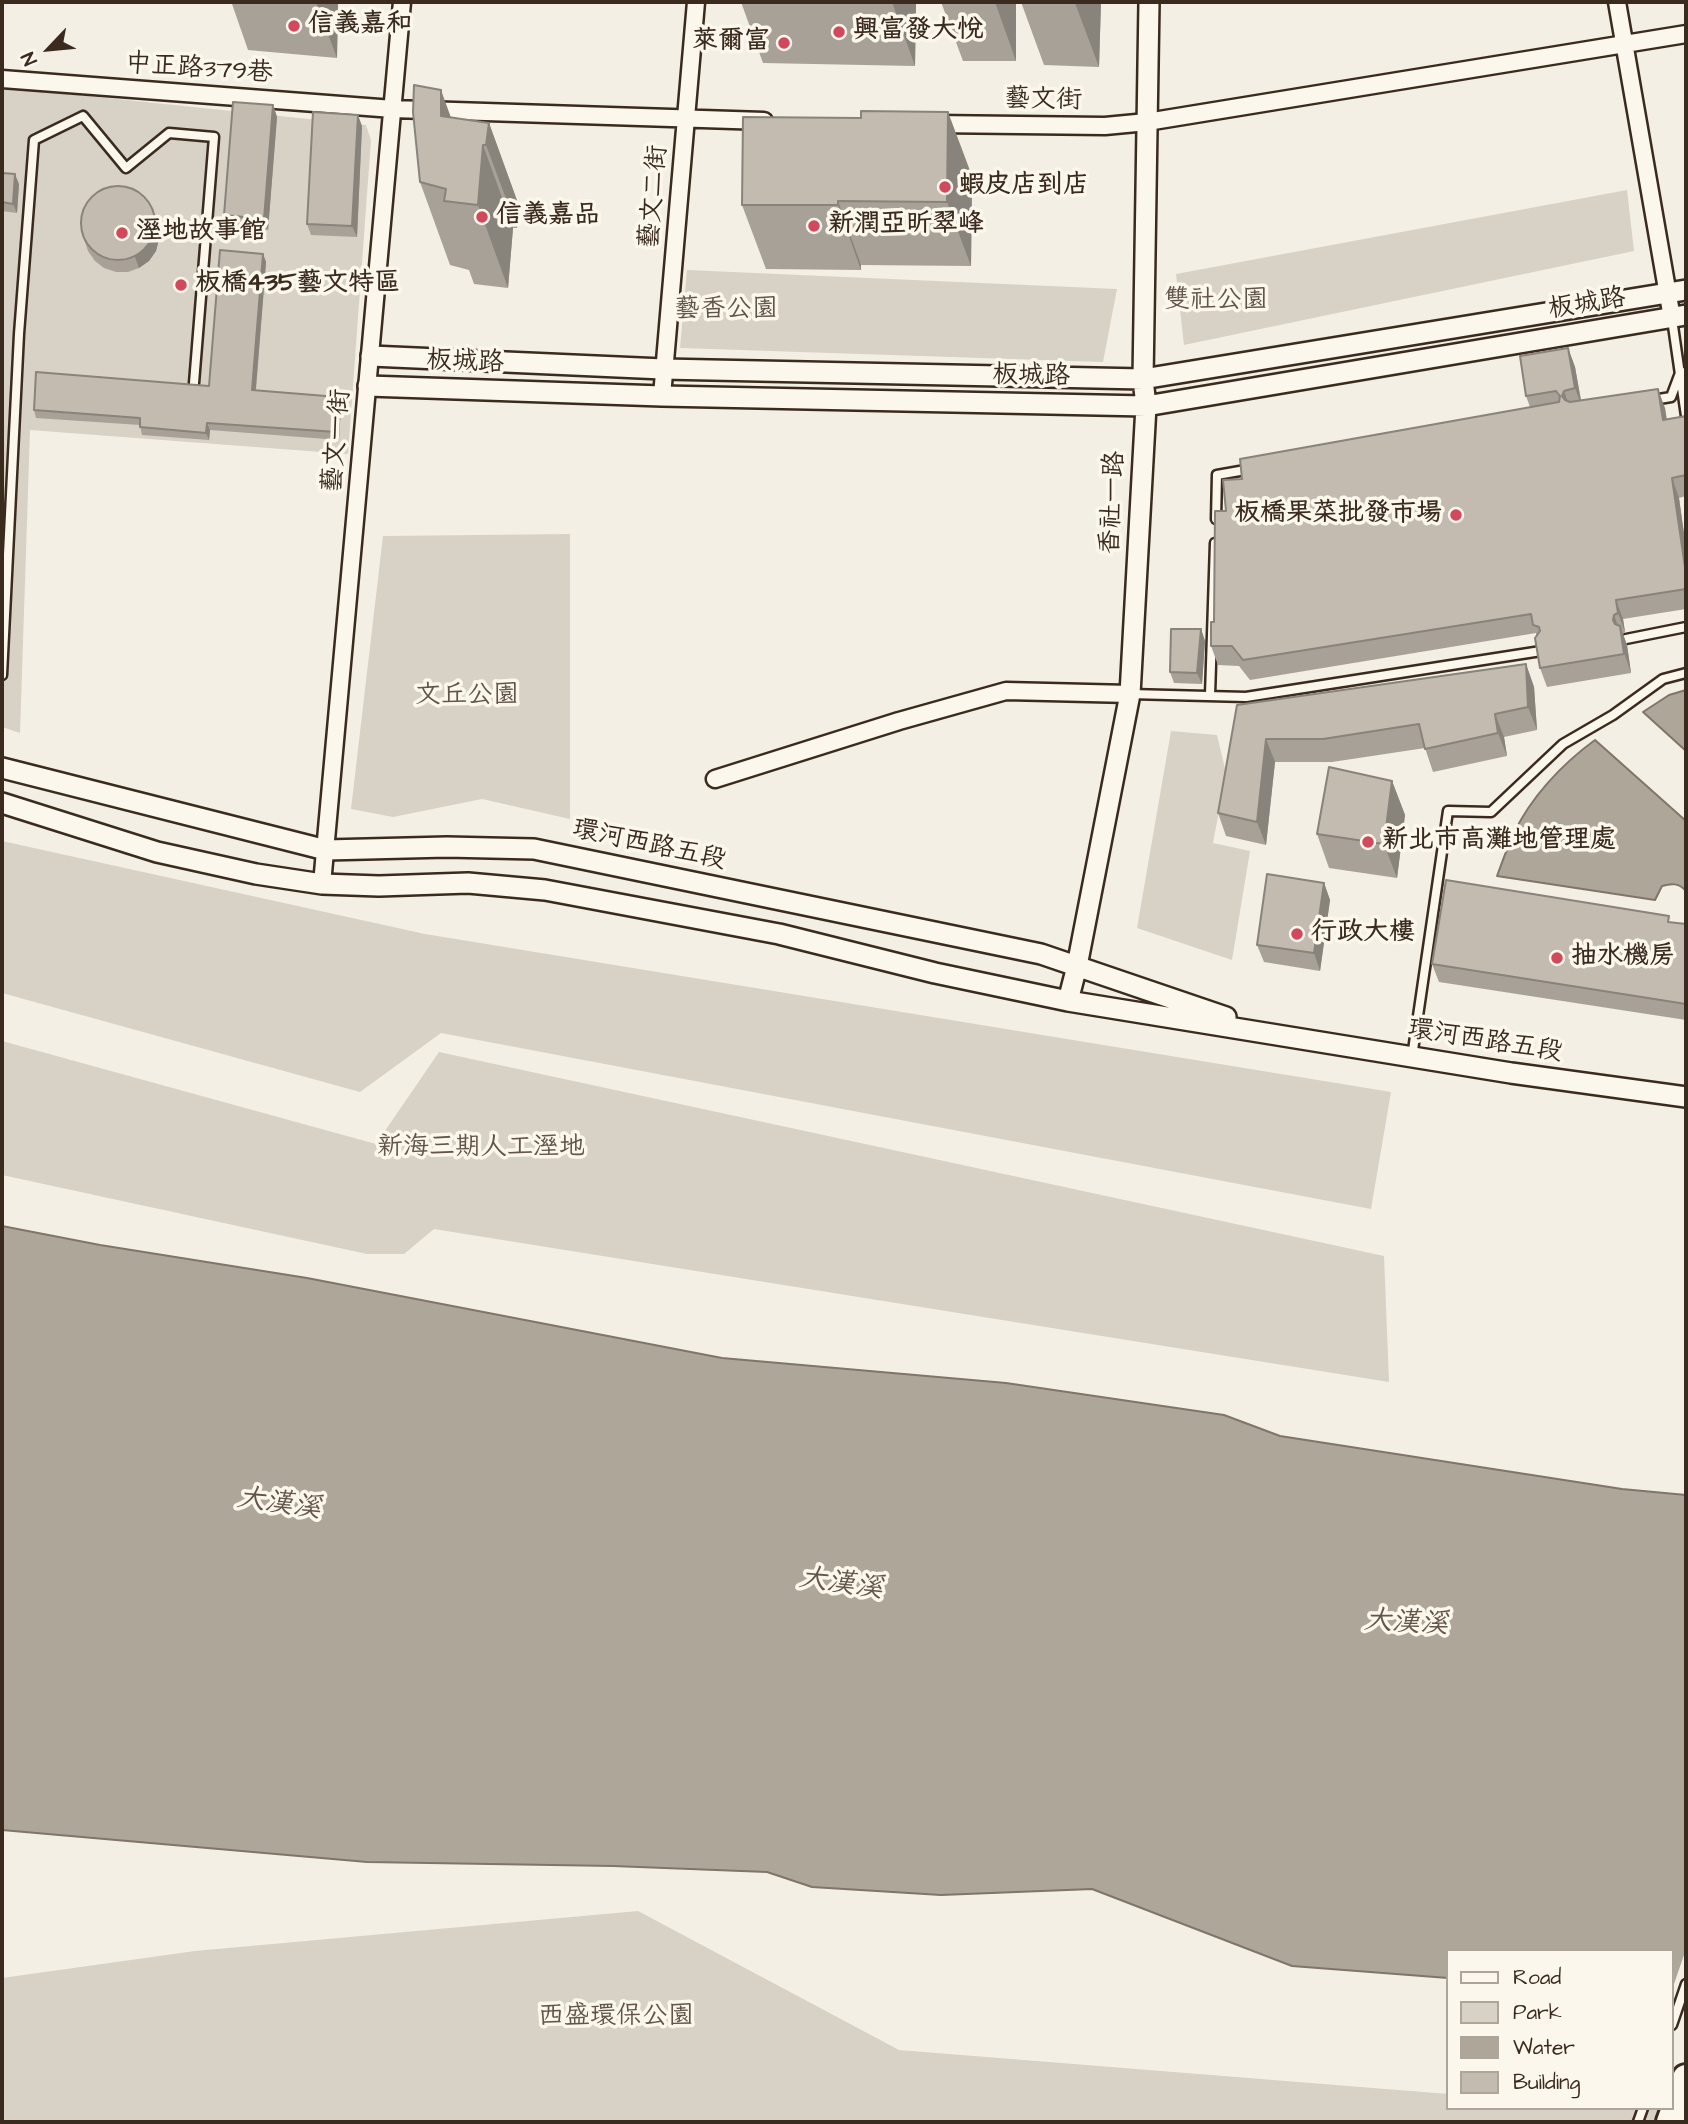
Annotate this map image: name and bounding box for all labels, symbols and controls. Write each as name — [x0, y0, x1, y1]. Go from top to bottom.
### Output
place label: 信義嘉和 — [308, 10, 412, 42]
north arrow — [14, 14, 84, 84]
place label: 興富發大悦 — [853, 16, 983, 48]
marker: 信義嘉和 — [286, 18, 302, 34]
marker: 興富發大悦 — [831, 24, 847, 40]
place label: 萊爾富 — [692, 27, 770, 59]
marker: 萊爾富 — [776, 35, 792, 51]
text: N — [15, 47, 44, 70]
street label: 中正路379巷 — [124, 49, 274, 91]
street label: 藝文街 — [1004, 85, 1082, 117]
street label: 藝文二街 — [635, 144, 675, 250]
place label: 蝦皮店到店 — [959, 171, 1089, 203]
marker: 蝦皮店到店 — [937, 179, 953, 195]
place label: 信義嘉品 — [496, 201, 600, 233]
marker: 信義嘉品 — [474, 209, 490, 225]
place label: 新潤亞昕翠峰 — [828, 210, 984, 242]
place label: 溼地故事館 — [136, 217, 266, 249]
marker: 新潤亞昕翠峰 — [806, 218, 822, 234]
marker: 溼地故事館 — [114, 225, 130, 241]
place label: 板橋435藝文特區 — [195, 269, 400, 301]
marker: 板橋435藝文特區 — [173, 277, 189, 293]
street label: 板城路 — [1546, 283, 1628, 327]
park label: 雙社公園 — [1164, 286, 1268, 318]
park label: 藝香公園 — [674, 295, 778, 327]
street label: 板城路 — [425, 346, 505, 380]
street label: 板城路 — [992, 361, 1070, 393]
street label: 藝文一街 — [318, 388, 358, 494]
street label: 香社一路 — [1096, 450, 1132, 556]
place label: 板橋果菜批發市場 — [1234, 499, 1442, 531]
marker: 板橋果菜批發市場 — [1448, 507, 1464, 523]
park label: 文丘公園 — [415, 681, 519, 713]
street label: 環河西路五段 — [569, 815, 729, 877]
place label: 新北市高灘地管理處 — [1382, 826, 1616, 858]
marker: 新北市高灘地管理處 — [1360, 834, 1376, 850]
place label: 行政大樓 — [1311, 918, 1415, 950]
marker: 行政大樓 — [1289, 926, 1305, 942]
place label: 抽水機房 — [1571, 942, 1675, 974]
marker: 抽水機房 — [1549, 950, 1565, 966]
street label: 環河西路五段 — [1406, 1014, 1564, 1070]
park label: 新海三期人工溼地 — [377, 1133, 585, 1165]
water label: 大漢溪 — [235, 1483, 323, 1527]
water label: 大漢溪 — [797, 1563, 885, 1607]
water label: 大漢溪 — [1363, 1605, 1449, 1643]
legend — [1446, 1949, 1674, 2110]
text: Road — [1513, 1963, 1561, 1992]
text: Park — [1513, 1998, 1562, 2027]
park label: 西盛環保公園 — [538, 2002, 694, 2034]
text: Water — [1513, 2033, 1575, 2062]
text: Building — [1513, 2068, 1580, 2097]

